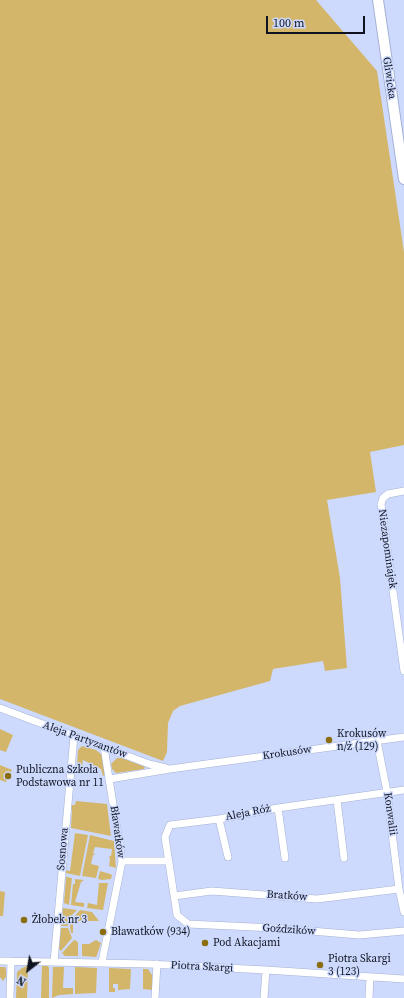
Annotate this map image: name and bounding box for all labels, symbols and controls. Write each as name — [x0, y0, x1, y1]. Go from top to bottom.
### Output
scale bar — [268, 8, 367, 34]
text: 100 m — [273, 15, 305, 31]
street label: Gliwicka — [380, 56, 398, 100]
street label: Niezapominajek — [375, 509, 399, 589]
street label: Aleja Partyzantów — [41, 719, 129, 761]
place label: Krokusów n/ż (129) — [337, 727, 386, 753]
marker: Krokusów n/ż (129) — [324, 735, 334, 745]
street label: Krokusów — [262, 743, 312, 763]
place label: Publiczna Szkoła Podstawowa nr 11 — [16, 763, 104, 789]
marker: Publiczna Szkoła Podstawowa nr 11 — [3, 771, 13, 781]
street label: Konwalii — [380, 792, 400, 836]
street label: Aleja Róż — [224, 802, 272, 824]
street label: Bławatków — [107, 805, 127, 859]
street label: Sosnowa — [55, 827, 71, 871]
street label: Bratków — [266, 888, 308, 904]
place label: Żłobek nr 3 — [32, 913, 87, 927]
marker: Żłobek nr 3 — [19, 915, 29, 925]
street label: Goździków — [262, 922, 316, 938]
place label: Bławatków (934) — [111, 925, 191, 939]
marker: Bławatków (934) — [98, 927, 108, 937]
place label: Pod Akacjami — [213, 936, 280, 950]
marker: Pod Akacjami — [200, 938, 210, 948]
north arrow — [8, 950, 48, 990]
place label: Piotra Skargi 3 (123) — [328, 952, 391, 978]
street label: Piotra Skargi — [170, 959, 234, 975]
marker: Piotra Skargi 3 (123) — [315, 960, 325, 970]
text: N — [14, 972, 29, 989]

